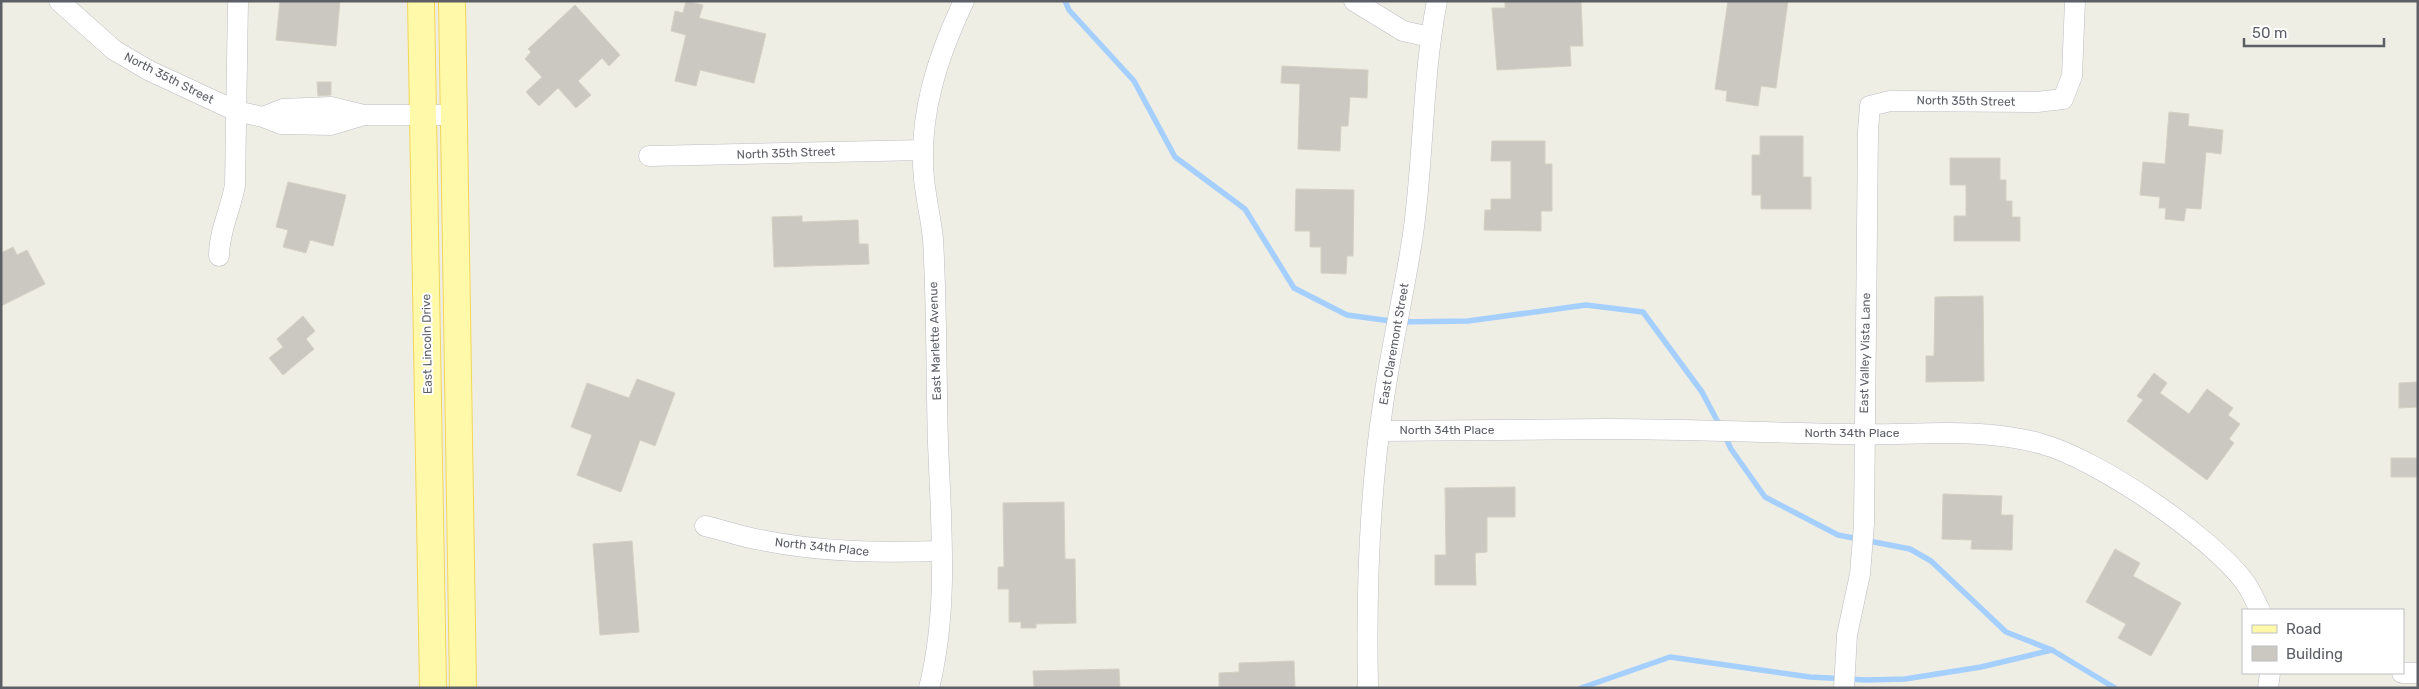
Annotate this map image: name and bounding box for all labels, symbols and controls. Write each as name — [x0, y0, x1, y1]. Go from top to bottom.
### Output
scale bar — [2244, 15, 2384, 47]
text: 50 m — [2252, 24, 2287, 42]
street label: North 35th Street — [122, 49, 216, 107]
street label: North 35th Street — [1917, 93, 2016, 109]
street label: North 35th Street — [736, 144, 836, 162]
street label: East Marlette Avenue — [926, 281, 944, 401]
street label: East Claremont Street — [1376, 282, 1412, 406]
street label: East Valley Vista Lane — [1857, 292, 1873, 414]
street label: East Lincoln Drive — [419, 294, 435, 394]
street label: North 34th Place — [1400, 423, 1495, 437]
street label: North 34th Place — [1805, 426, 1900, 440]
street label: North 34th Place — [774, 535, 870, 559]
legend — [2242, 609, 2404, 674]
text: Road — [2286, 620, 2322, 638]
text: Building — [2286, 645, 2343, 663]

